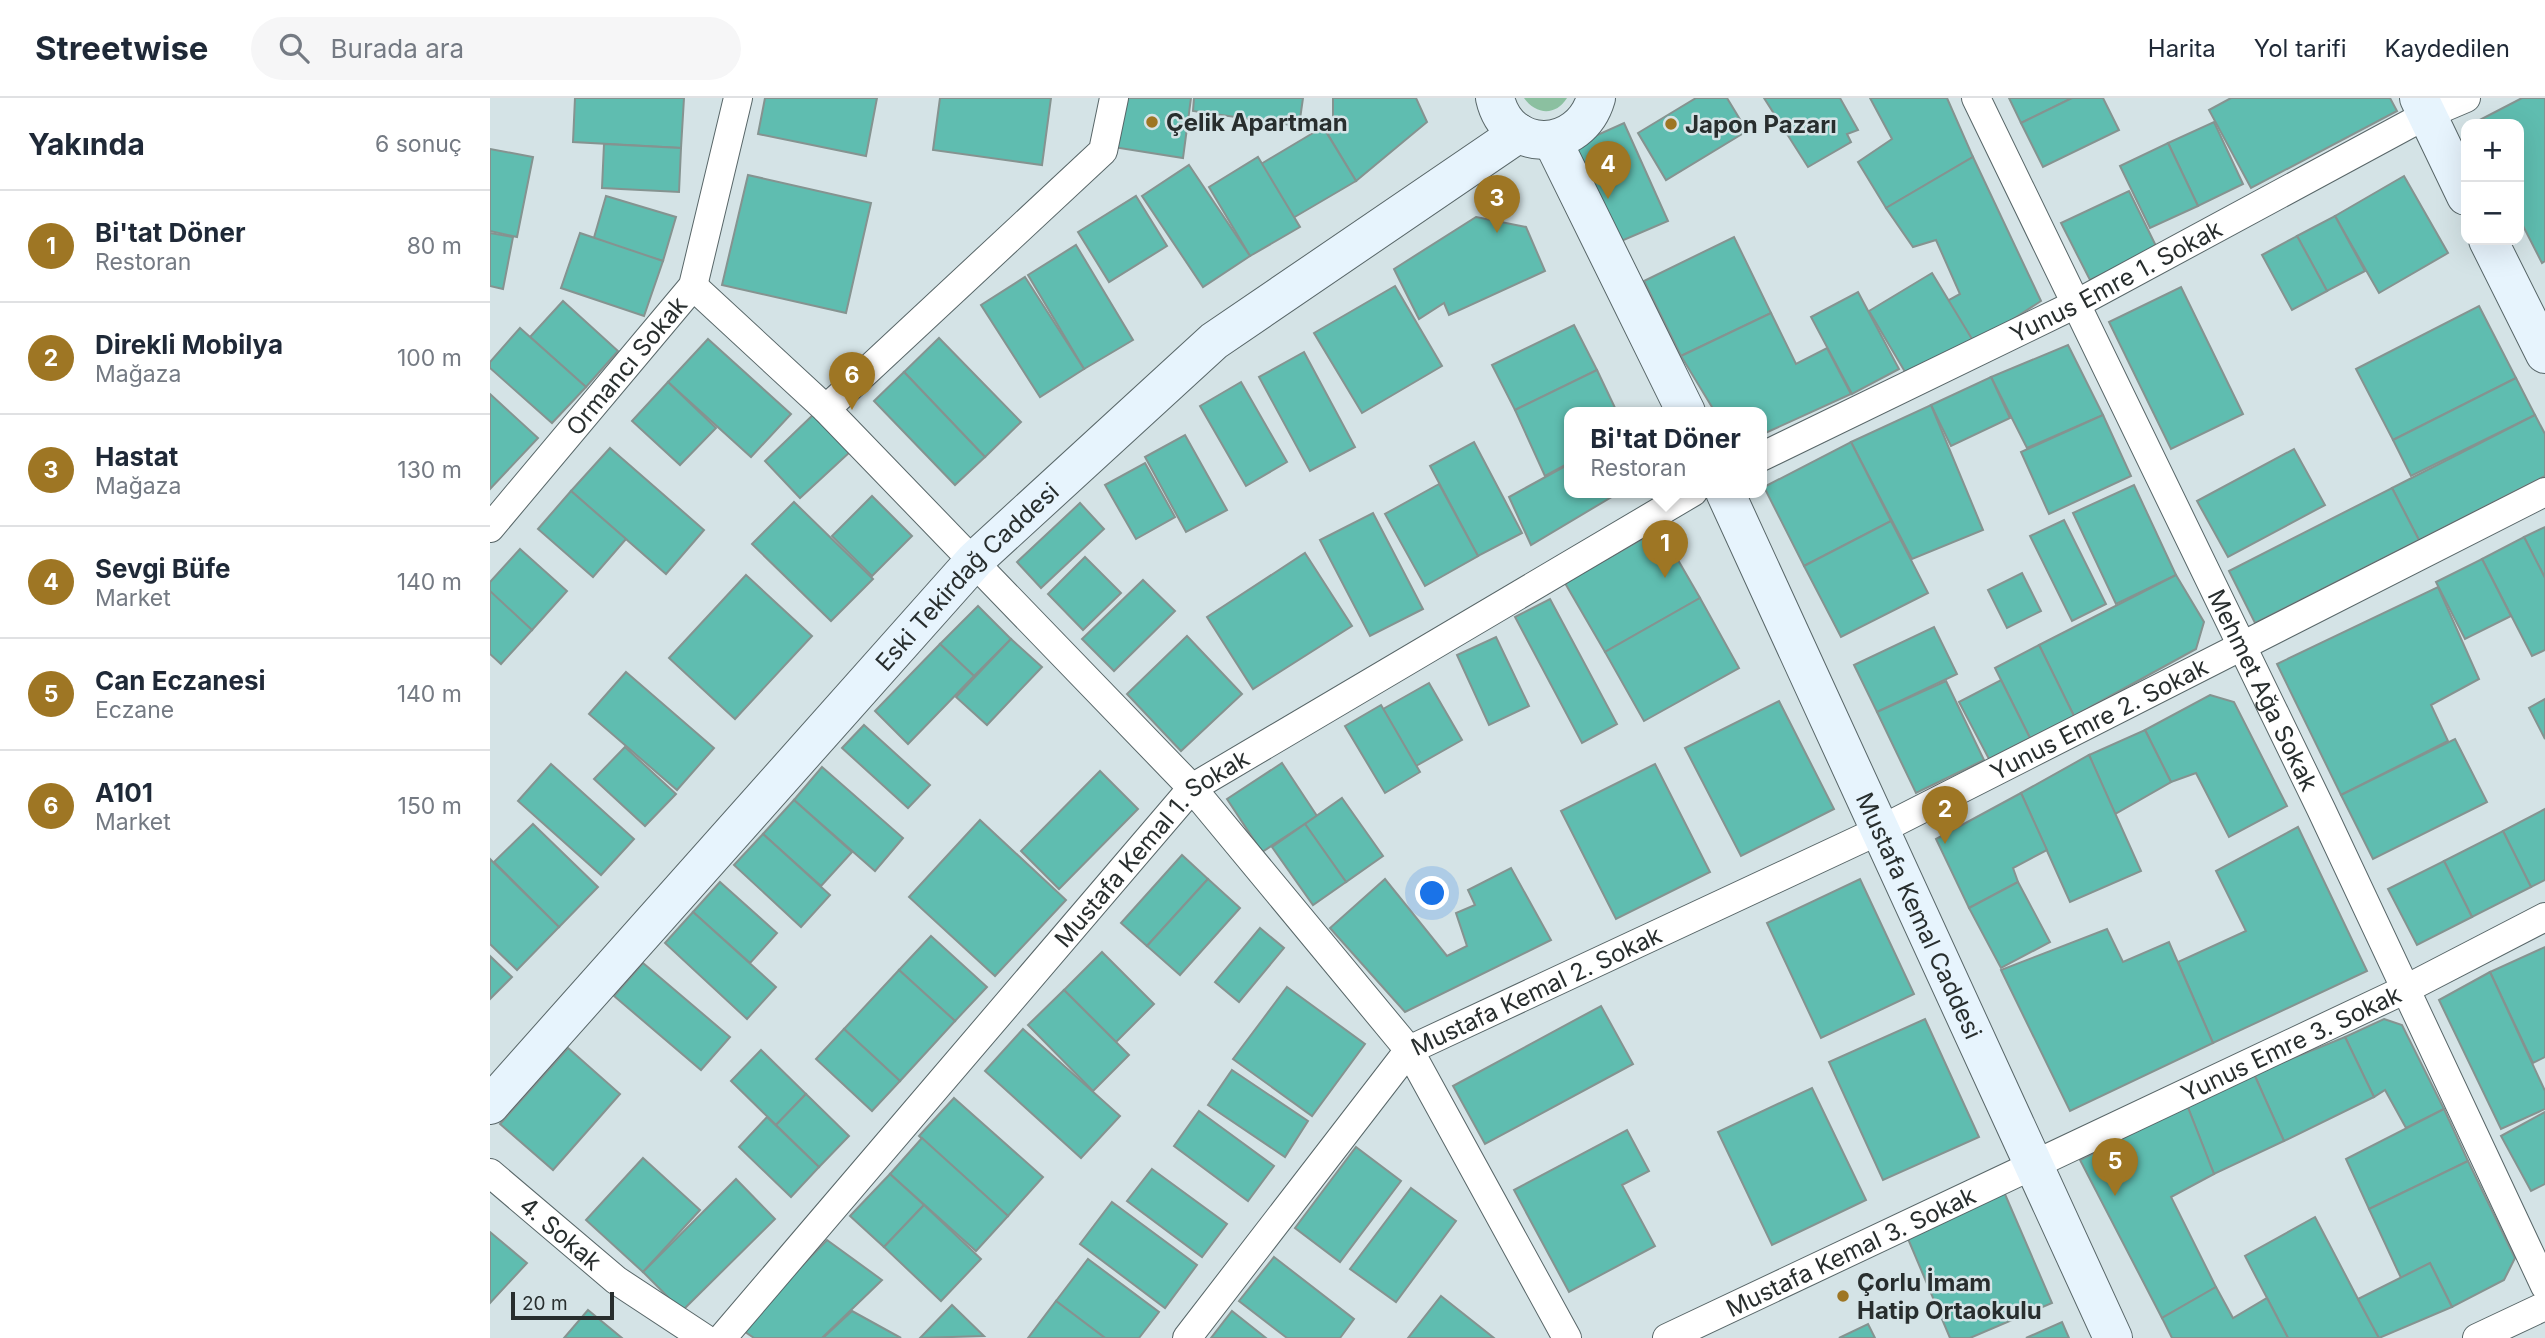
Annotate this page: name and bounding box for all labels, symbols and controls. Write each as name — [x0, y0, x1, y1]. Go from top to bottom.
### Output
search box — [251, 17, 741, 80]
text: Streetwise — [35, 28, 209, 68]
icon: search — [275, 29, 313, 67]
text: Burada ara — [331, 33, 464, 64]
text: Harita — [2148, 34, 2216, 63]
text: Yol tarifi — [2254, 34, 2347, 63]
text: Kaydedilen — [2385, 34, 2510, 63]
place label: Çelik Apartman — [1166, 108, 1348, 137]
place label: Japon Pazarı — [1685, 110, 1837, 139]
marker: Çelik Apartman — [1144, 114, 1160, 130]
marker: Japon Pazarı — [1663, 116, 1679, 132]
map controls — [2461, 119, 2524, 245]
button: + — [2461, 119, 2524, 182]
text: Yakında — [28, 126, 145, 162]
text: 6 sonuç — [375, 130, 462, 158]
pin: 4 — [1585, 141, 1631, 199]
pin: 3 — [1474, 175, 1520, 233]
button: − — [2461, 182, 2524, 245]
street label: Yunus Emre 1. Sokak — [2005, 214, 2227, 348]
text: Bi'tat Döner — [95, 217, 245, 248]
text: 1 — [46, 232, 56, 260]
text: 80 m — [407, 232, 462, 260]
text: Restoran — [95, 248, 191, 276]
street label: Ormancı Sokak — [560, 290, 693, 441]
text: Direkli Mobilya — [95, 329, 283, 360]
text: 2 — [44, 344, 58, 372]
text: 100 m — [397, 344, 462, 372]
pin: 6 — [829, 352, 875, 410]
text: Mağaza — [95, 360, 181, 388]
popup — [1564, 407, 1767, 498]
text: Bi'tat Döner — [1590, 423, 1741, 454]
text: Hastat — [95, 441, 178, 472]
text: Restoran — [1590, 454, 1687, 482]
text: 3 — [44, 456, 58, 484]
text: 130 m — [397, 456, 462, 484]
text: Mağaza — [95, 472, 181, 500]
street label: Eski Tekirdağ Caddesi — [869, 476, 1064, 676]
pin: 1 — [1642, 520, 1688, 578]
text: Sevgi Büfe — [95, 553, 230, 584]
text: 4 — [43, 568, 59, 596]
text: 140 m — [397, 568, 462, 596]
text: Market — [95, 584, 171, 612]
street label: Mehmet Ağa Sokak — [2202, 584, 2324, 796]
street label: Yunus Emre 2. Sokak — [1985, 651, 2212, 786]
text: Can Eczanesi — [95, 665, 266, 696]
text: 5 — [44, 680, 58, 708]
text: 140 m — [397, 680, 462, 708]
text: Eczane — [95, 696, 174, 724]
street label: Mustafa Kemal 1. Sokak — [1048, 743, 1254, 953]
text: A101 — [95, 777, 153, 808]
pin: 2 — [1922, 786, 1968, 844]
street label: Mustafa Kemal Caddesi — [1850, 788, 1988, 1043]
text: 6 — [44, 792, 58, 820]
text: 150 m — [398, 792, 462, 820]
text: Market — [95, 808, 171, 836]
your location — [1415, 876, 1449, 910]
street label: Mustafa Kemal 2. Sokak — [1406, 920, 1666, 1061]
street label: Yunus Emre 3. Sokak — [2176, 979, 2406, 1108]
pin: 5 — [2092, 1138, 2138, 1196]
street label: Mustafa Kemal 3. Sokak — [1721, 1180, 1980, 1323]
street label: 4. Sokak — [514, 1190, 608, 1276]
place label: Çorlu İmam Hatip Ortaokulu — [1857, 1267, 2042, 1325]
marker: Çorlu İmam Hatip Ortaokulu — [1835, 1288, 1851, 1304]
scale bar — [511, 1289, 614, 1321]
text: 20 m — [522, 1292, 568, 1315]

